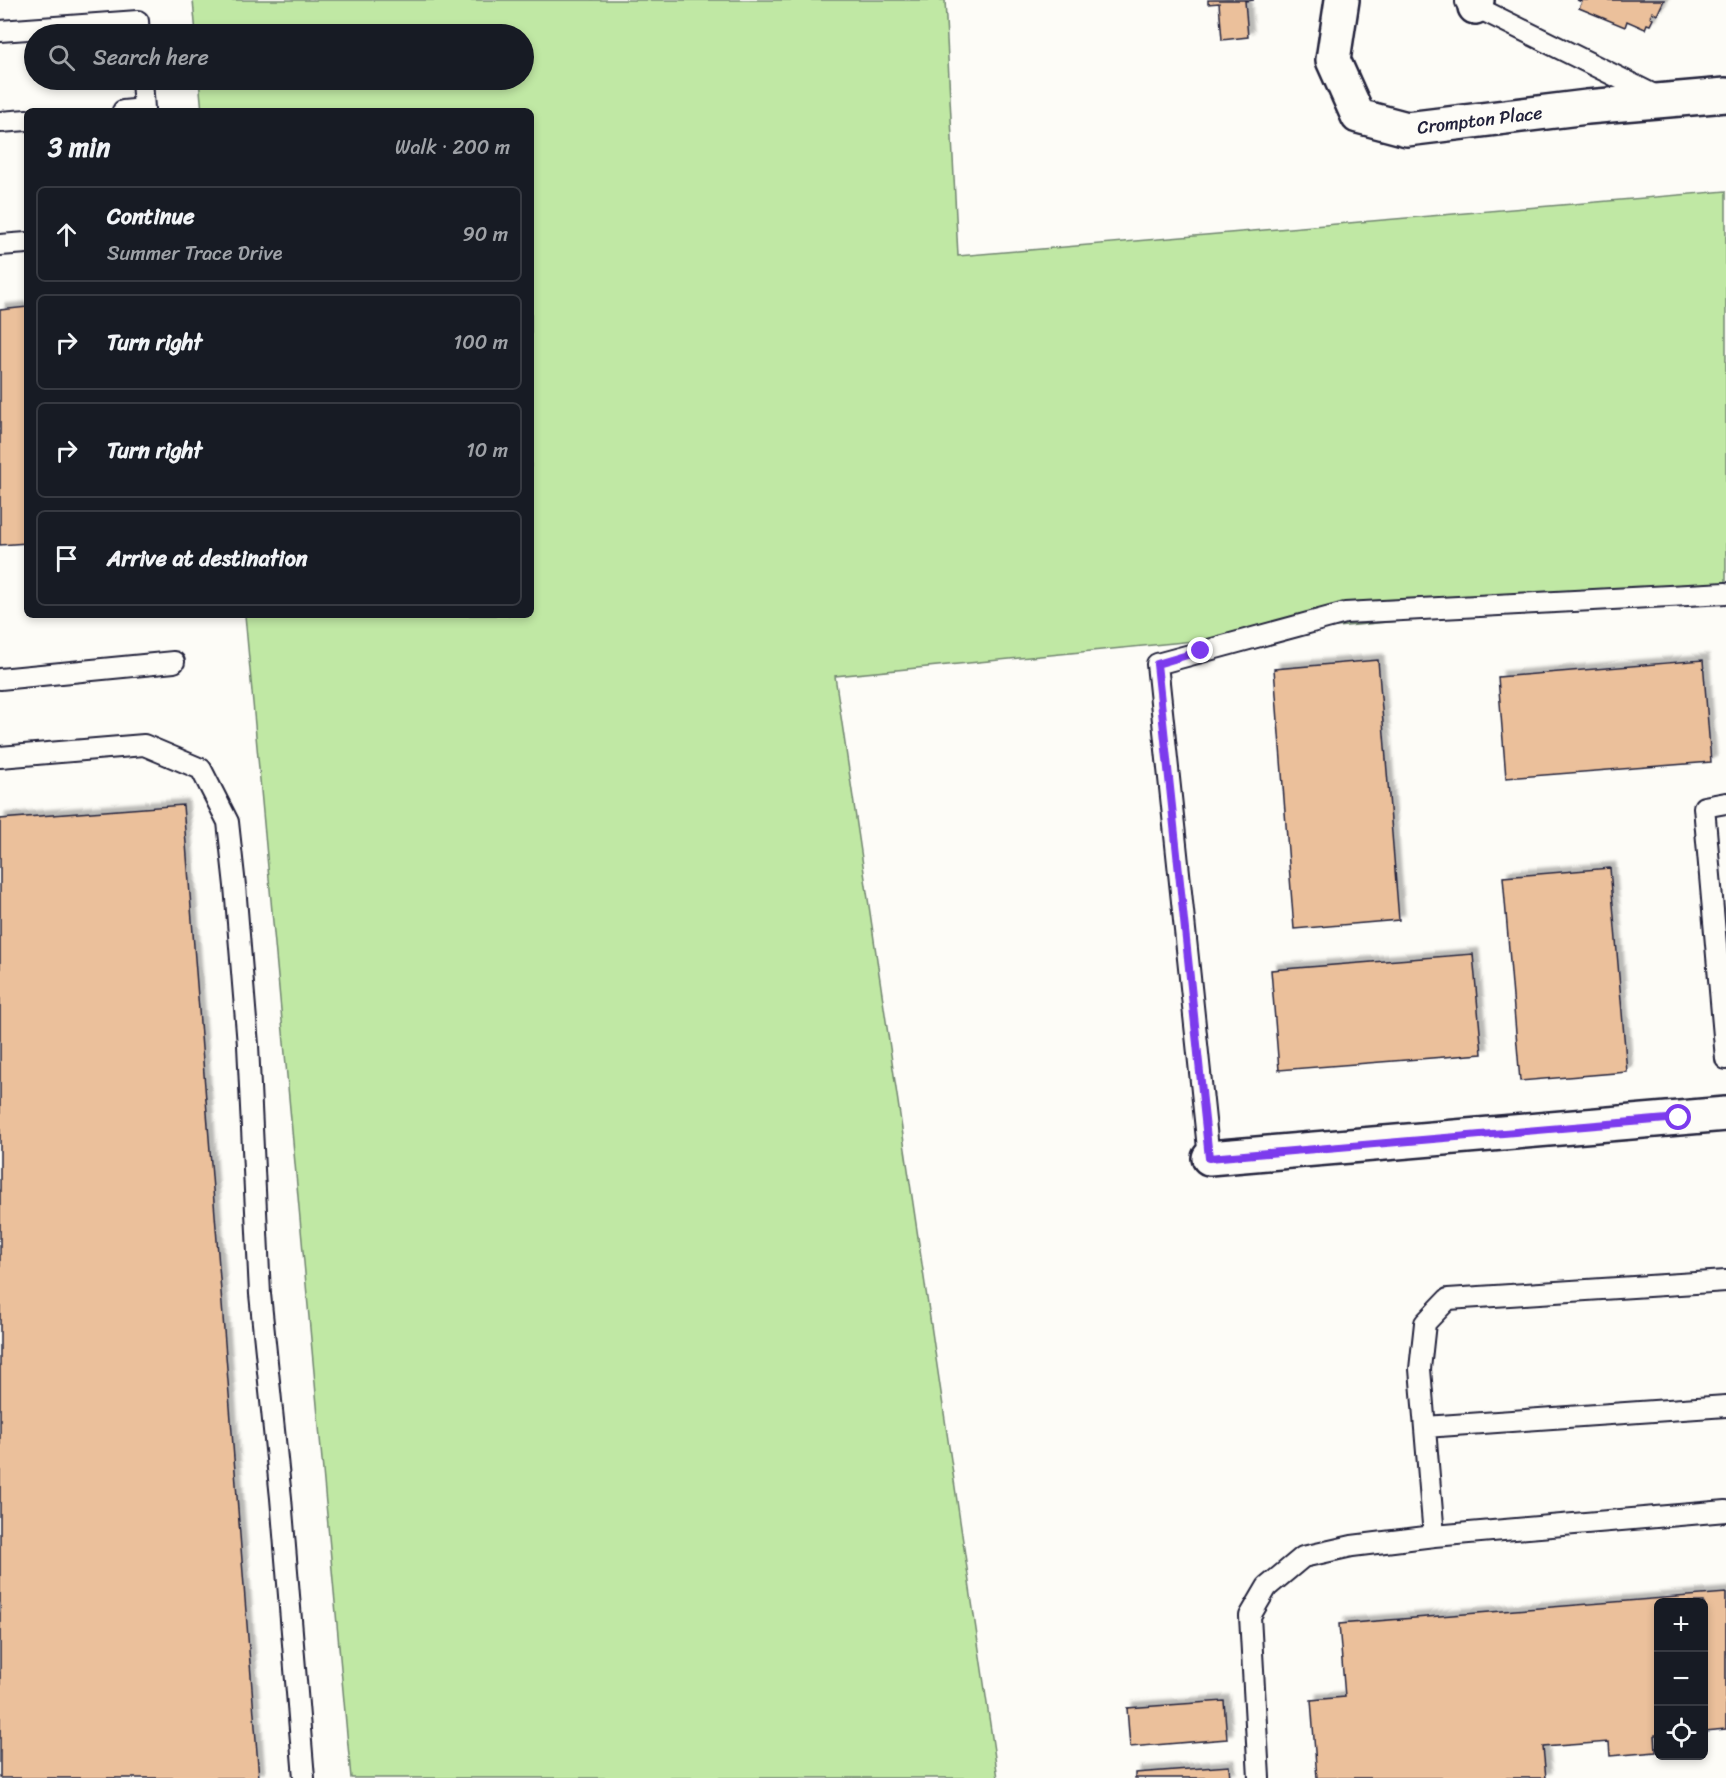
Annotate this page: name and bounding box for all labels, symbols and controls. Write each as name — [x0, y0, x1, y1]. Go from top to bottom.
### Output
search box — [24, 24, 534, 90]
text: Search here — [93, 38, 209, 77]
icon: search — [45, 41, 78, 74]
street label: Crompton Place — [1415, 97, 1544, 144]
text: 3 min — [48, 124, 110, 170]
text: Walk · 200 m — [395, 130, 510, 165]
text: Continue — [107, 197, 195, 236]
text: 90 m — [463, 217, 508, 252]
icon: ahead — [50, 218, 83, 251]
text: Summer Trace Drive — [107, 236, 282, 271]
text: Turn right — [107, 323, 202, 362]
text: 100 m — [454, 325, 508, 360]
icon: right — [50, 326, 83, 359]
text: Turn right — [107, 431, 202, 470]
text: 10 m — [466, 433, 508, 468]
icon: right — [50, 434, 83, 467]
text: Arrive at destination — [107, 539, 308, 578]
icon: arrive — [50, 542, 83, 575]
route end — [1187, 637, 1213, 663]
route start — [1665, 1104, 1691, 1130]
map controls — [1654, 1598, 1708, 1760]
button: + — [1654, 1598, 1708, 1652]
button: − — [1654, 1652, 1708, 1706]
button: locate — [1654, 1706, 1708, 1760]

